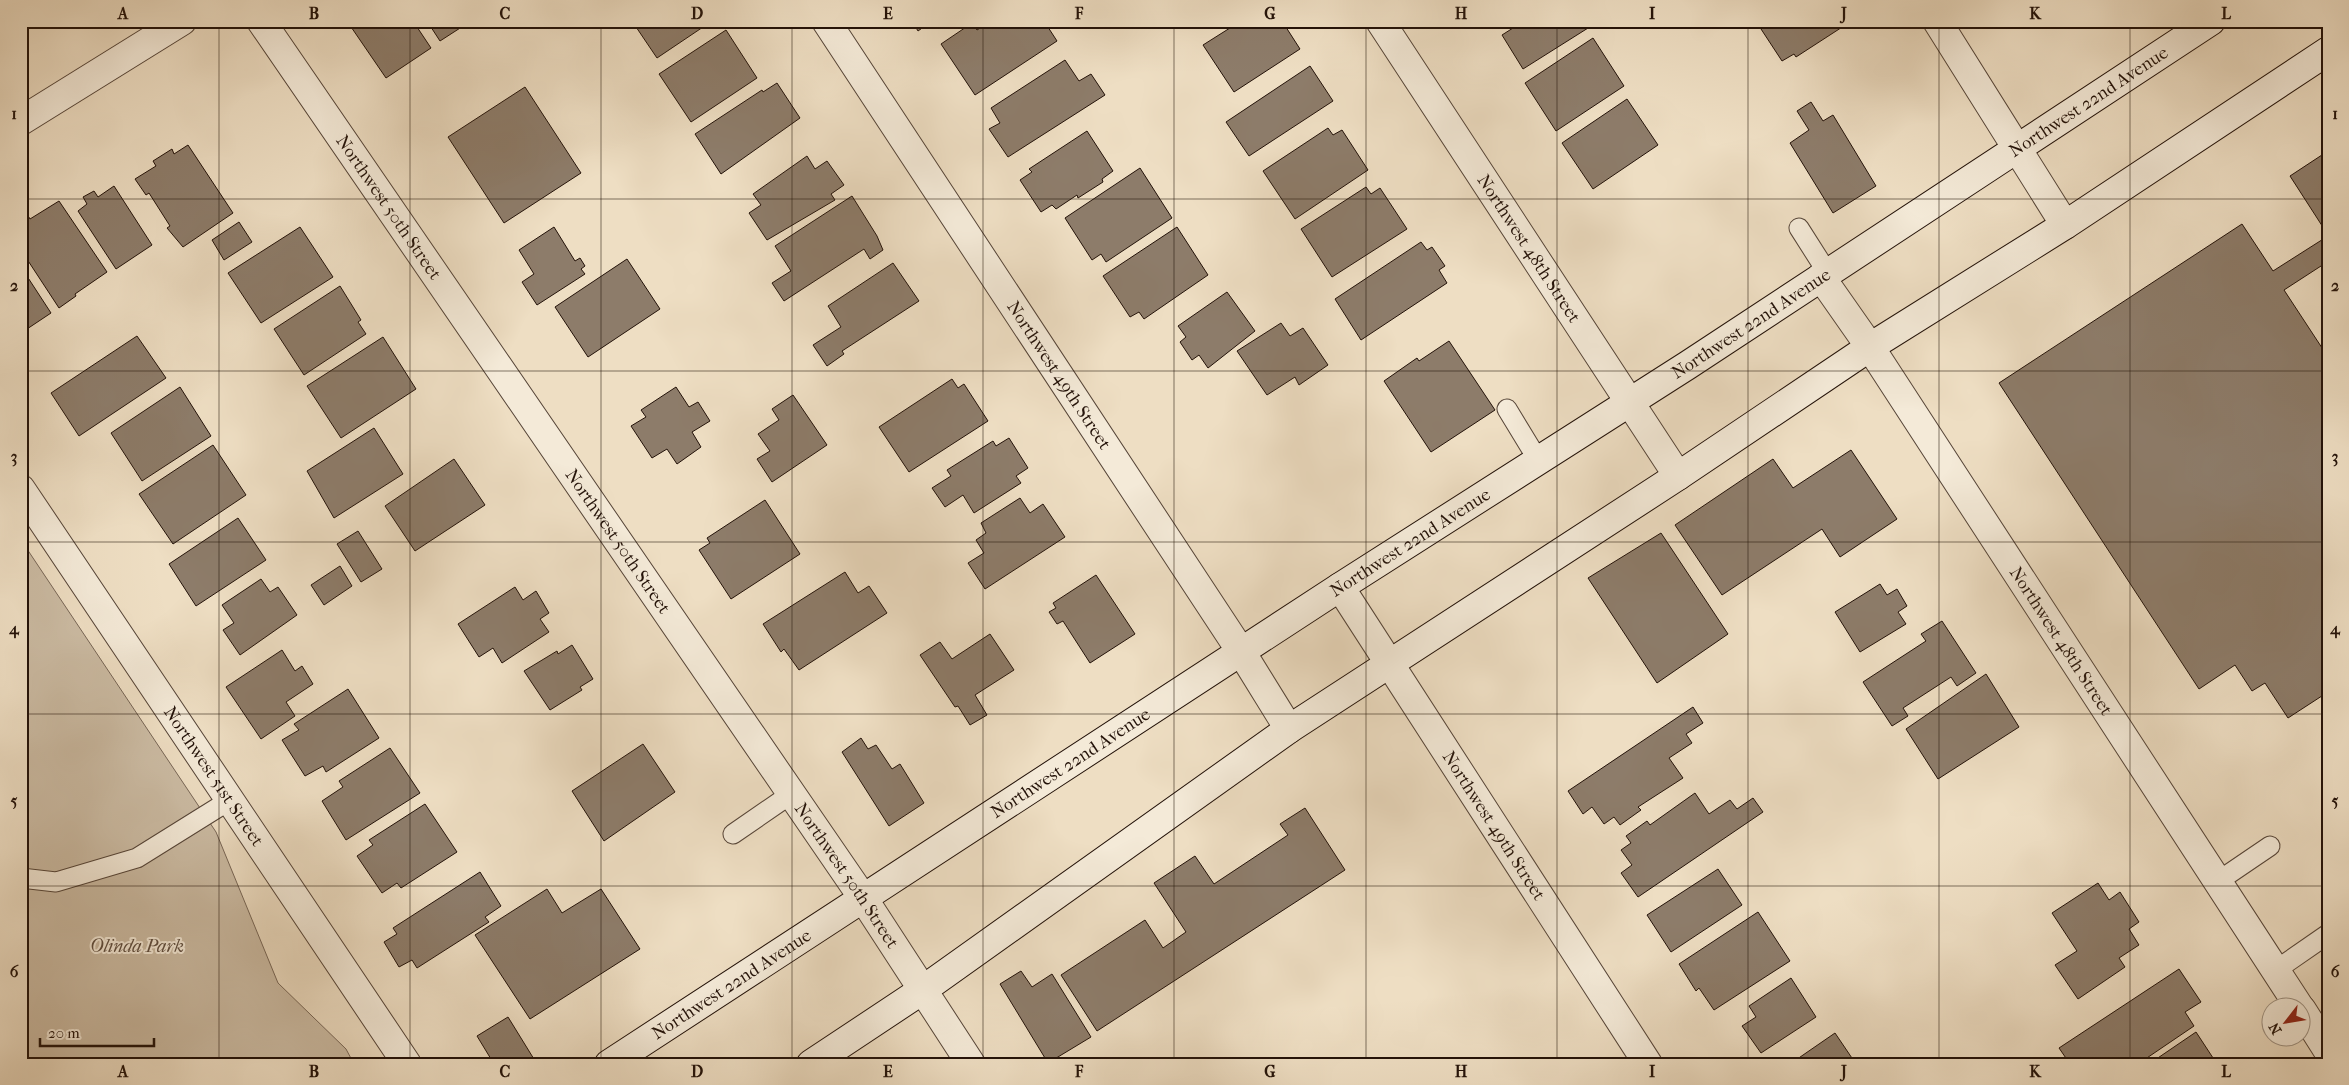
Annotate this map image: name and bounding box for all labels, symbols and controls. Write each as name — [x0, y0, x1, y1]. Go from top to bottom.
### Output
text: A — [117, 4, 129, 23]
text: B — [309, 4, 319, 23]
text: C — [500, 4, 511, 23]
text: D — [691, 4, 703, 23]
text: E — [883, 4, 893, 23]
text: F — [1074, 4, 1084, 23]
text: G — [1264, 4, 1276, 23]
text: H — [1455, 4, 1468, 23]
text: I — [1649, 4, 1656, 23]
text: J — [1839, 4, 1847, 24]
text: K — [2029, 4, 2042, 23]
text: L — [2221, 4, 2231, 23]
street label: Northwest 22nd Avenue — [2005, 42, 2172, 162]
text: 1 — [11, 104, 17, 123]
text: 1 — [2332, 104, 2338, 123]
street label: Northwest 50th Street — [331, 131, 446, 284]
street label: Northwest 48th Street — [1472, 171, 1585, 327]
street label: Northwest 22nd Avenue — [1668, 264, 1835, 384]
text: 2 — [10, 276, 18, 295]
text: 2 — [2331, 276, 2339, 295]
street label: Northwest 49th Street — [1002, 297, 1115, 454]
text: 3 — [11, 447, 17, 467]
text: 3 — [2332, 447, 2338, 467]
street label: Northwest 50th Street — [561, 465, 675, 618]
street label: Northwest 22nd Avenue — [1326, 484, 1494, 602]
street label: Northwest 48th Street — [2005, 563, 2117, 720]
text: 4 — [8, 619, 20, 639]
text: 4 — [2329, 619, 2341, 639]
street label: Northwest 51st Street — [159, 703, 268, 851]
street label: Northwest 22nd Avenue — [987, 704, 1154, 823]
street label: Northwest 49th Street — [1438, 747, 1550, 905]
text: 5 — [11, 791, 18, 810]
text: 5 — [2332, 791, 2339, 810]
street label: Northwest 50th Street — [790, 799, 903, 953]
street label: Northwest 22nd Avenue — [648, 925, 815, 1044]
park label: Olinda Park — [90, 936, 184, 957]
text: 6 — [10, 962, 19, 981]
text: 6 — [2331, 962, 2340, 981]
north arrow — [2262, 998, 2312, 1048]
scale bar — [40, 1015, 154, 1047]
text: N — [2265, 1019, 2285, 1037]
text: 20 m — [48, 1024, 80, 1042]
text: A — [117, 1062, 129, 1081]
text: B — [309, 1062, 319, 1081]
text: C — [500, 1062, 511, 1081]
text: D — [691, 1062, 703, 1081]
text: E — [883, 1062, 893, 1081]
text: F — [1074, 1062, 1084, 1081]
text: G — [1264, 1062, 1276, 1081]
text: H — [1455, 1062, 1468, 1081]
text: I — [1649, 1062, 1656, 1081]
text: J — [1839, 1062, 1847, 1082]
text: K — [2029, 1062, 2042, 1081]
text: L — [2221, 1062, 2231, 1081]

